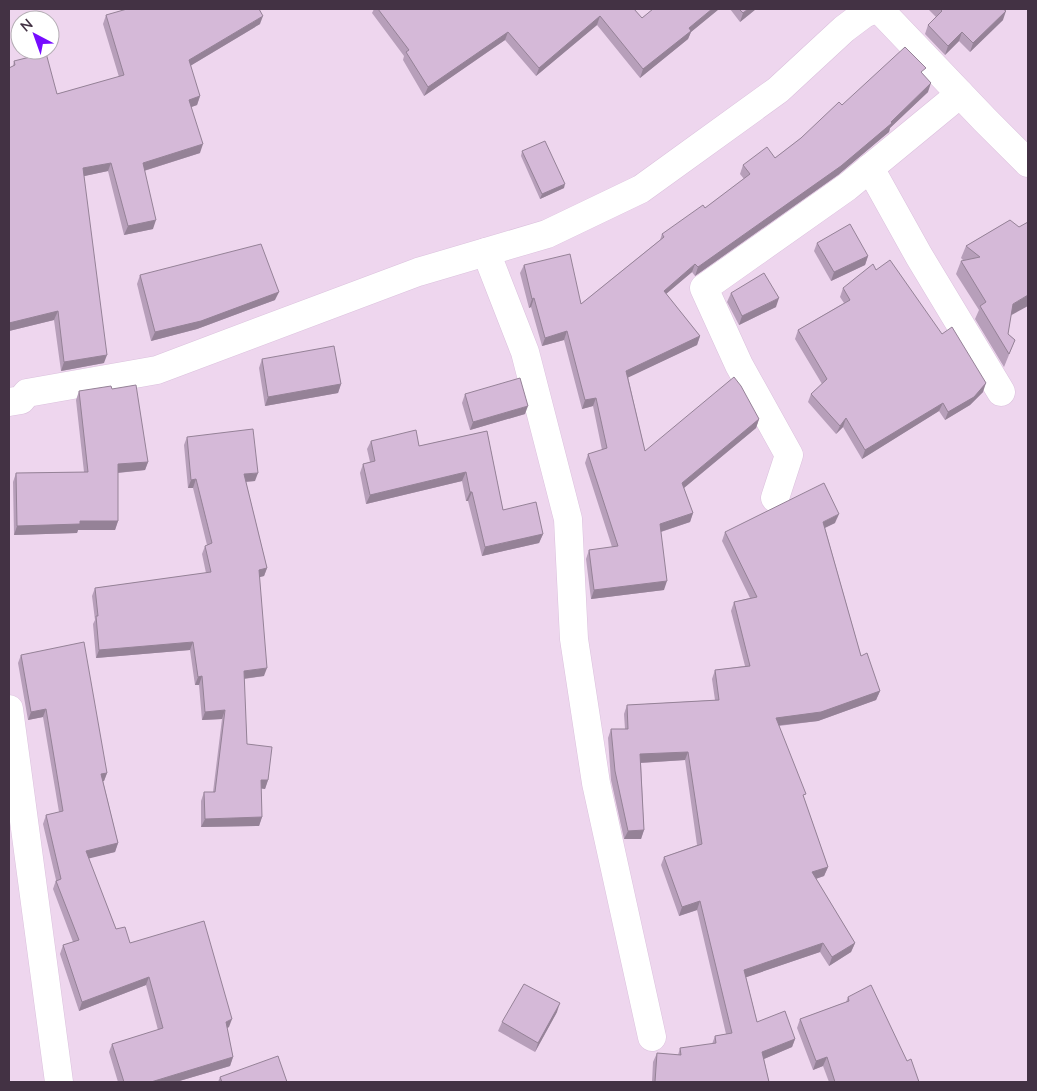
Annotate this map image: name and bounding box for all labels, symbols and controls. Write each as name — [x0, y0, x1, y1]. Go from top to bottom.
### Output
north arrow — [10, 10, 60, 60]
text: N — [16, 15, 36, 35]

